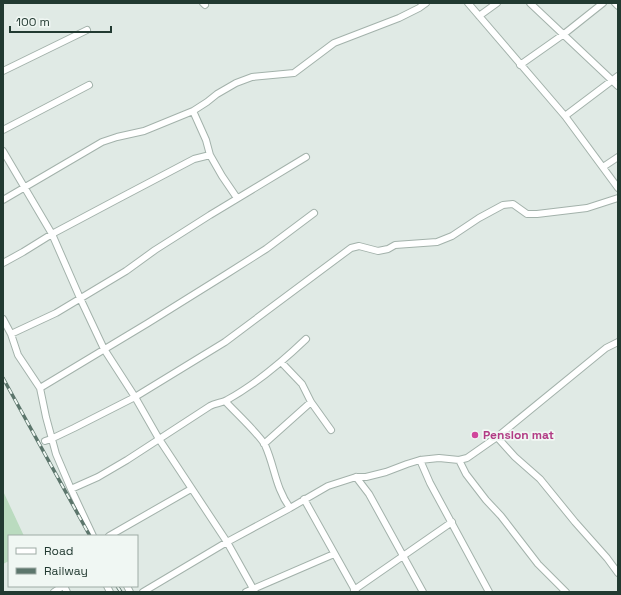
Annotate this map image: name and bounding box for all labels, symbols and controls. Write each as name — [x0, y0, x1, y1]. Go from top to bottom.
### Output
scale bar — [10, 8, 111, 34]
text: 100 m — [16, 14, 50, 30]
place label: Pension mat — [483, 427, 554, 443]
marker: Pension mat — [470, 430, 480, 440]
legend — [8, 535, 138, 587]
text: Road — [44, 543, 73, 559]
text: Railway — [44, 563, 88, 579]

